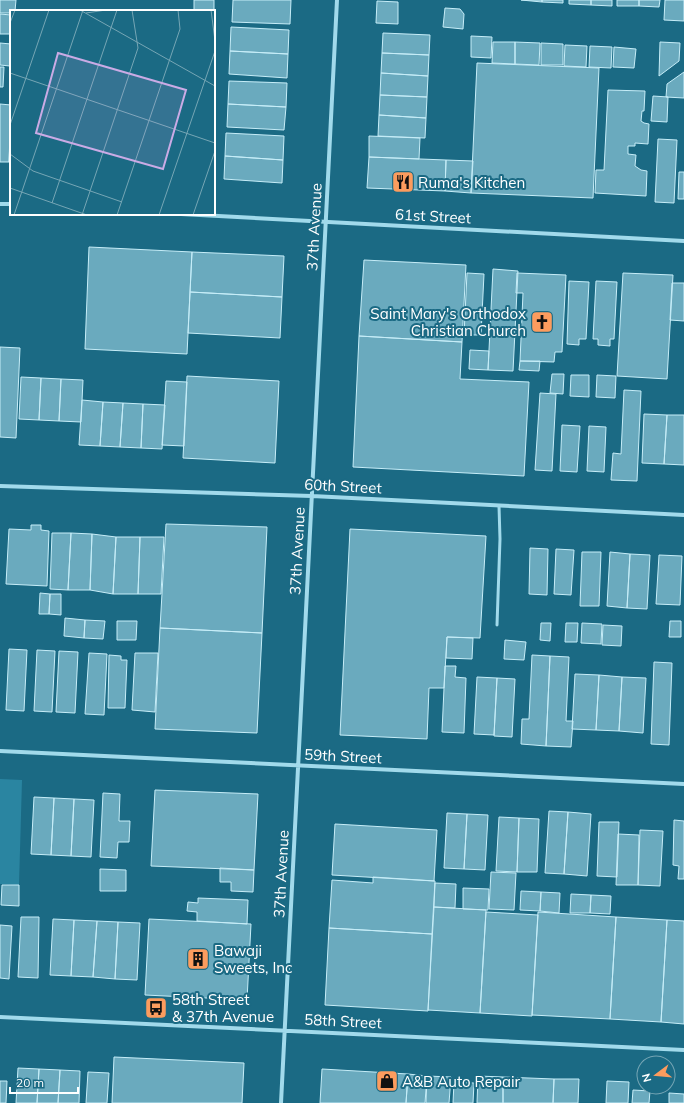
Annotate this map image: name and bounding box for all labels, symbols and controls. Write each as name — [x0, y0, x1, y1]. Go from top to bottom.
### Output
inset map — [10, 10, 215, 215]
restaurant icon: Ruma's Kitchen — [390, 169, 416, 195]
place label: Ruma's Kitchen — [418, 173, 525, 192]
street label: 37th Avenue — [302, 182, 326, 272]
street label: 61st Street — [395, 205, 471, 227]
place label: Saint Mary's Orthodox Christian Church — [370, 304, 526, 340]
church icon: Saint Mary's Orthodox Christian Church — [529, 309, 555, 335]
street label: 60th Street — [304, 474, 382, 498]
street label: 37th Avenue — [285, 506, 309, 596]
street label: 59th Street — [304, 744, 382, 768]
street label: 37th Avenue — [269, 829, 293, 919]
place label: Bawaji Sweets, Inc — [214, 941, 293, 977]
building icon: Bawaji Sweets, Inc — [185, 946, 211, 972]
place label: 58th Street & 37th Avenue — [172, 990, 274, 1026]
bus stop icon: 58th Street & 37th Avenue — [143, 995, 169, 1021]
street label: 58th Street — [304, 1009, 382, 1033]
north arrow — [636, 1055, 676, 1095]
shop icon: A&B Auto Repair — [374, 1068, 400, 1094]
scale bar — [10, 1069, 78, 1095]
place label: A&B Auto Repair — [402, 1072, 520, 1091]
text: N — [639, 1072, 654, 1084]
text: 20 m — [16, 1075, 44, 1090]

